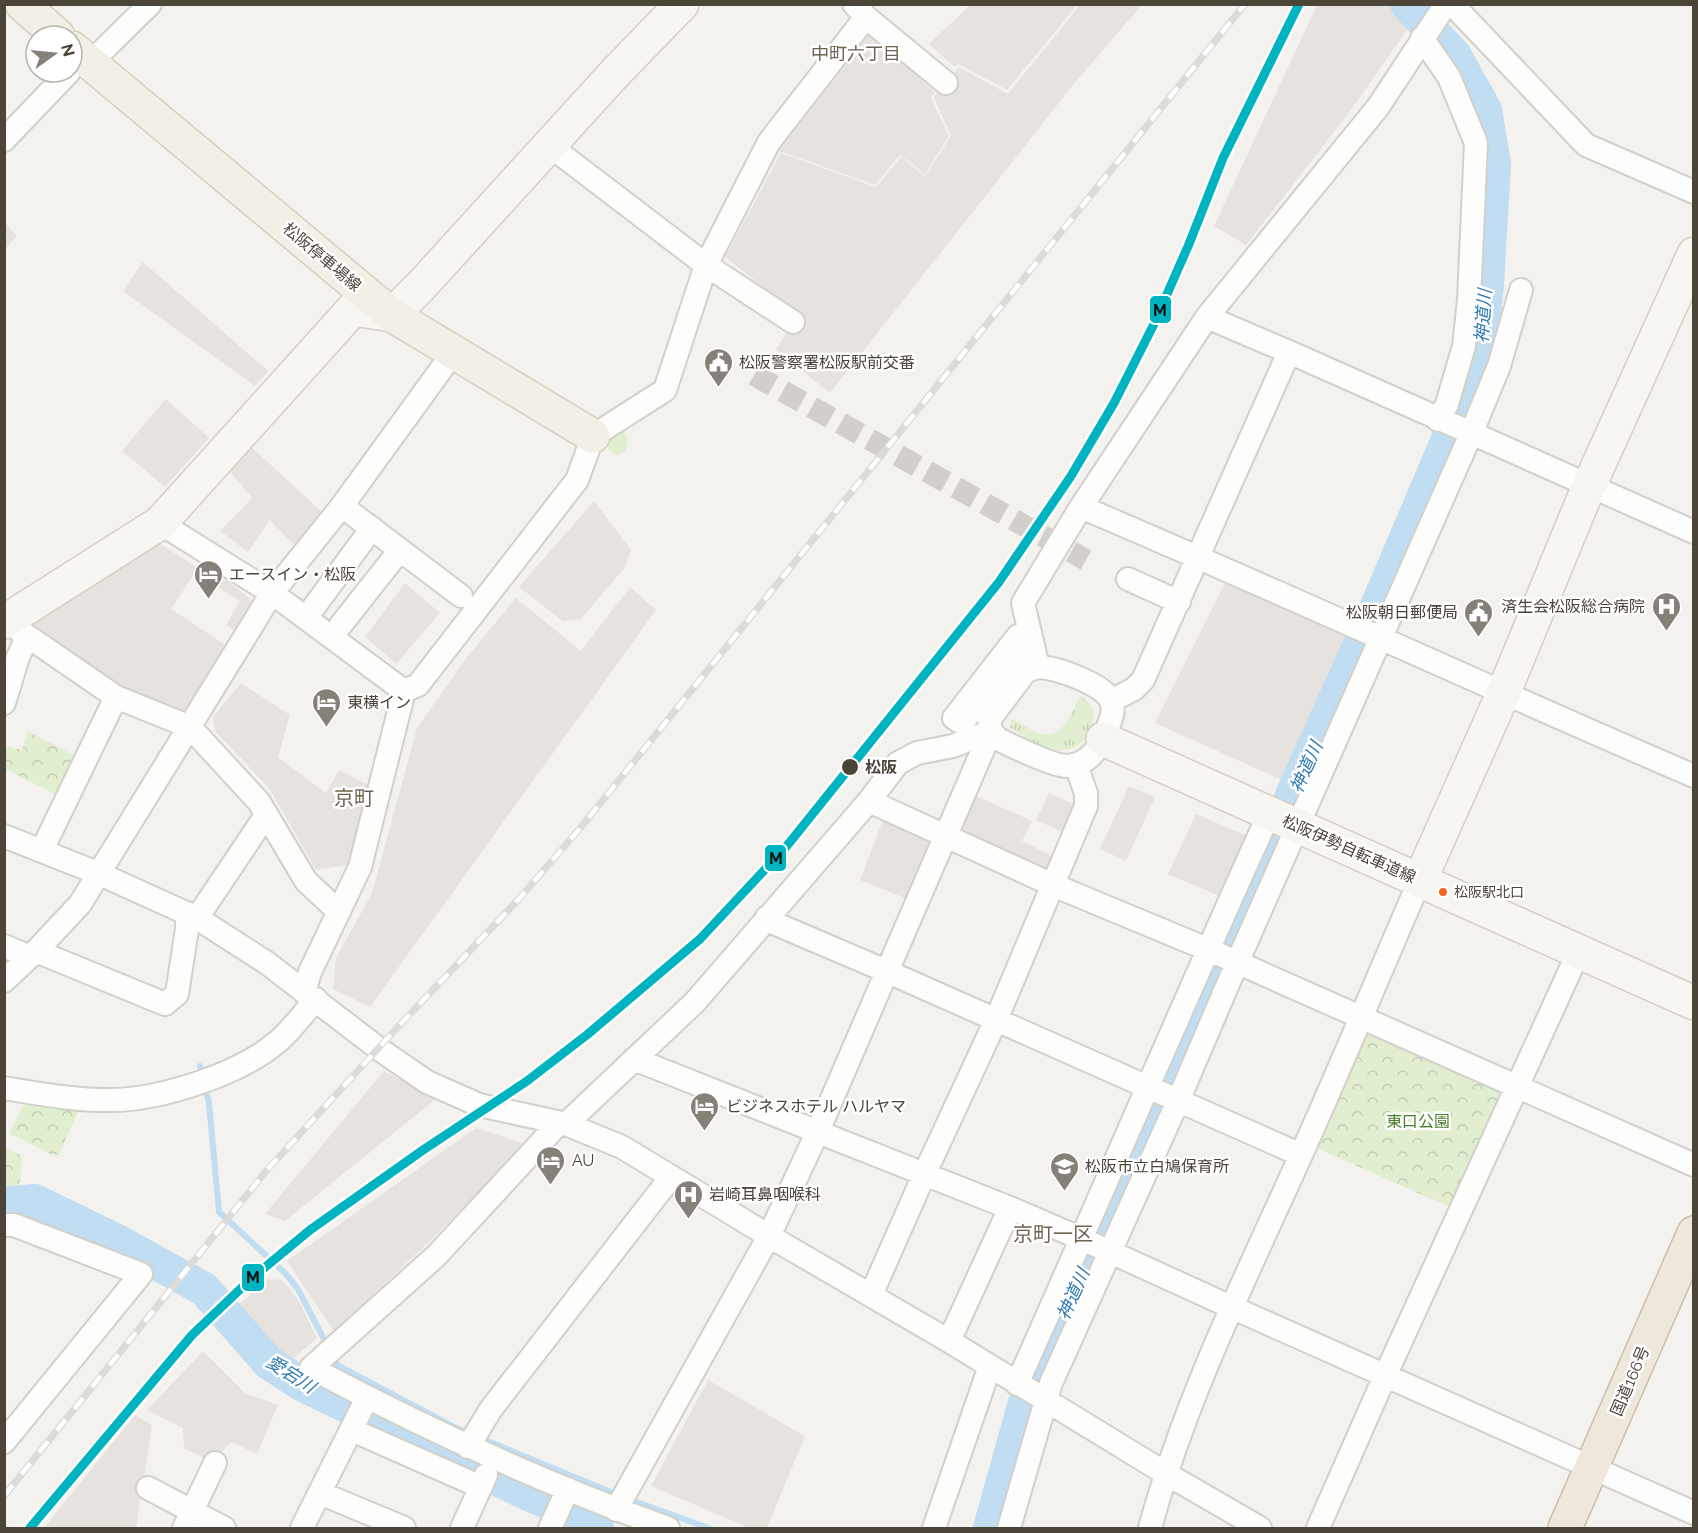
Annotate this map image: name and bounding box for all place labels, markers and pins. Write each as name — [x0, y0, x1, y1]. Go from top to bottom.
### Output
public building icon: 松阪警察署松阪駅前交番 — [702, 346, 734, 388]
place label: 松阪警察署松阪駅前交番 — [739, 353, 915, 372]
hotel icon: エースイン・松阪 — [192, 558, 224, 600]
place label: エースイン・松阪 — [229, 565, 356, 584]
hospital icon: 済生会松阪総合病院 — [1650, 590, 1682, 632]
public building icon: 松阪朝日郵便局 — [1463, 596, 1495, 638]
place label: 済生会松阪総合病院 — [1501, 597, 1645, 616]
place label: 松阪朝日郵便局 — [1346, 603, 1458, 622]
hotel icon: 東横イン — [310, 686, 342, 728]
place label: 東横イン — [347, 693, 411, 712]
marker: 松阪 — [840, 757, 860, 777]
place label: 松阪 — [865, 758, 897, 777]
place label: 松阪駅北口 — [1454, 884, 1524, 900]
marker: 松阪駅北口 — [1437, 886, 1449, 898]
hotel icon: ビジネスホテル ハルヤマ — [689, 1090, 721, 1132]
place label: ビジネスホテル ハルヤマ — [726, 1097, 906, 1116]
hotel icon: AU — [535, 1144, 567, 1186]
school or university icon: 松阪市立白鳩保育所 — [1048, 1150, 1080, 1192]
place label: AU — [572, 1151, 594, 1170]
place label: 松阪市立白鳩保育所 — [1085, 1157, 1229, 1176]
hospital icon: 岩崎耳鼻咽喉科 — [672, 1178, 704, 1220]
place label: 岩崎耳鼻咽喉科 — [709, 1185, 821, 1204]

